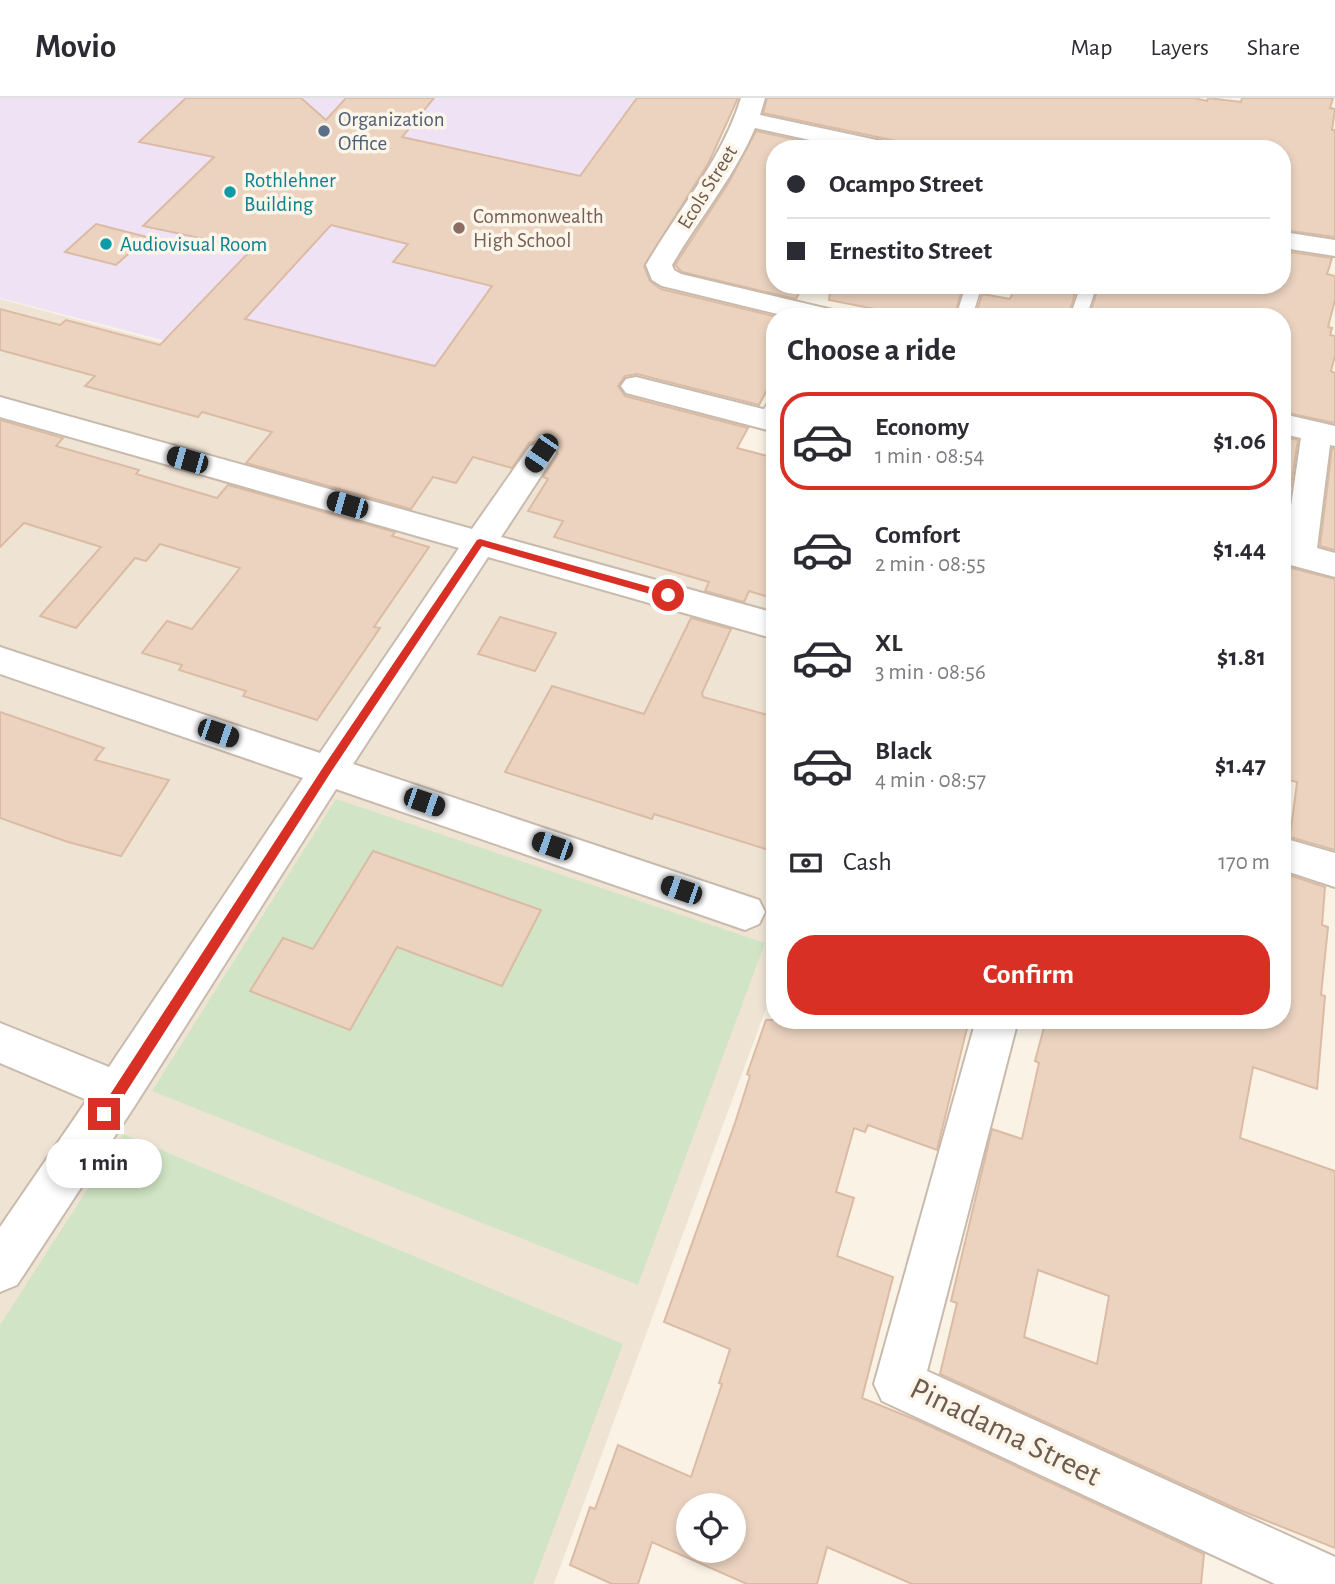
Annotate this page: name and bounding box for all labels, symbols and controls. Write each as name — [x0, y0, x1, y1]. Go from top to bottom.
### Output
text: Movio — [35, 31, 116, 64]
text: Map — [1070, 36, 1112, 60]
text: Layers — [1150, 36, 1209, 60]
text: Share — [1247, 36, 1300, 60]
place label: Organization Office — [338, 109, 445, 154]
marker: Organization Office — [316, 123, 332, 139]
street label: Ecols Street — [674, 142, 741, 233]
place label: Rothlehner Building — [244, 170, 336, 215]
text: Ocampo Street — [829, 171, 983, 197]
marker: Rothlehner Building — [222, 184, 238, 200]
place label: Commonwealth High School — [473, 206, 604, 251]
marker: Commonwealth High School — [451, 220, 467, 236]
place label: Audiovisual Room — [120, 234, 267, 255]
marker: Audiovisual Room — [98, 236, 114, 252]
text: Ernestito Street — [829, 238, 992, 264]
text: Choose a ride — [787, 334, 956, 366]
icon: car — [791, 410, 854, 473]
text: Economy — [875, 414, 969, 440]
text: $1.06 — [1213, 428, 1266, 454]
car — [521, 430, 562, 476]
car — [164, 444, 211, 476]
text: 1 min · 08:54 — [875, 445, 984, 468]
car — [324, 489, 371, 521]
icon: car — [791, 518, 854, 581]
text: Comfort — [875, 522, 960, 548]
text: $1.44 — [1213, 536, 1266, 562]
text: 2 min · 08:55 — [875, 553, 986, 576]
route start — [652, 579, 684, 611]
icon: car — [791, 626, 854, 689]
text: XL — [875, 630, 902, 656]
text: $1.81 — [1217, 644, 1266, 670]
text: 3 min · 08:56 — [875, 661, 986, 684]
car — [195, 716, 242, 750]
icon: car — [791, 734, 854, 797]
text: Black — [875, 738, 932, 764]
text: $1.47 — [1215, 752, 1266, 778]
text: 4 min · 08:57 — [875, 769, 986, 792]
car — [401, 785, 448, 819]
car — [529, 829, 576, 863]
icon: cash — [787, 844, 825, 882]
text: Cash — [843, 849, 892, 875]
text: 170 m — [1218, 851, 1270, 874]
car — [658, 873, 705, 907]
button: Confirm — [787, 935, 1270, 1015]
route end — [88, 1098, 120, 1130]
callout: 1 min — [46, 1138, 162, 1188]
text: 1 min — [80, 1152, 128, 1175]
street label: Pinadama Street — [905, 1372, 1106, 1492]
map controls — [676, 1493, 746, 1563]
button: locate — [676, 1493, 746, 1563]

